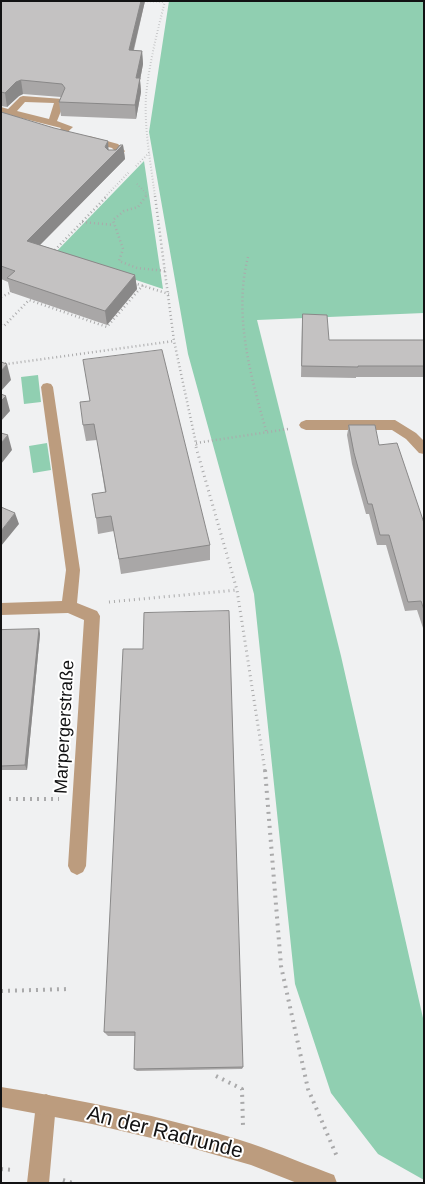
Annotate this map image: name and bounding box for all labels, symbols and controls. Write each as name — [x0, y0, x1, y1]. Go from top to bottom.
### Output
street label: Marpergerstraße — [51, 660, 79, 794]
street label: An der Radrunde — [84, 1101, 246, 1165]

